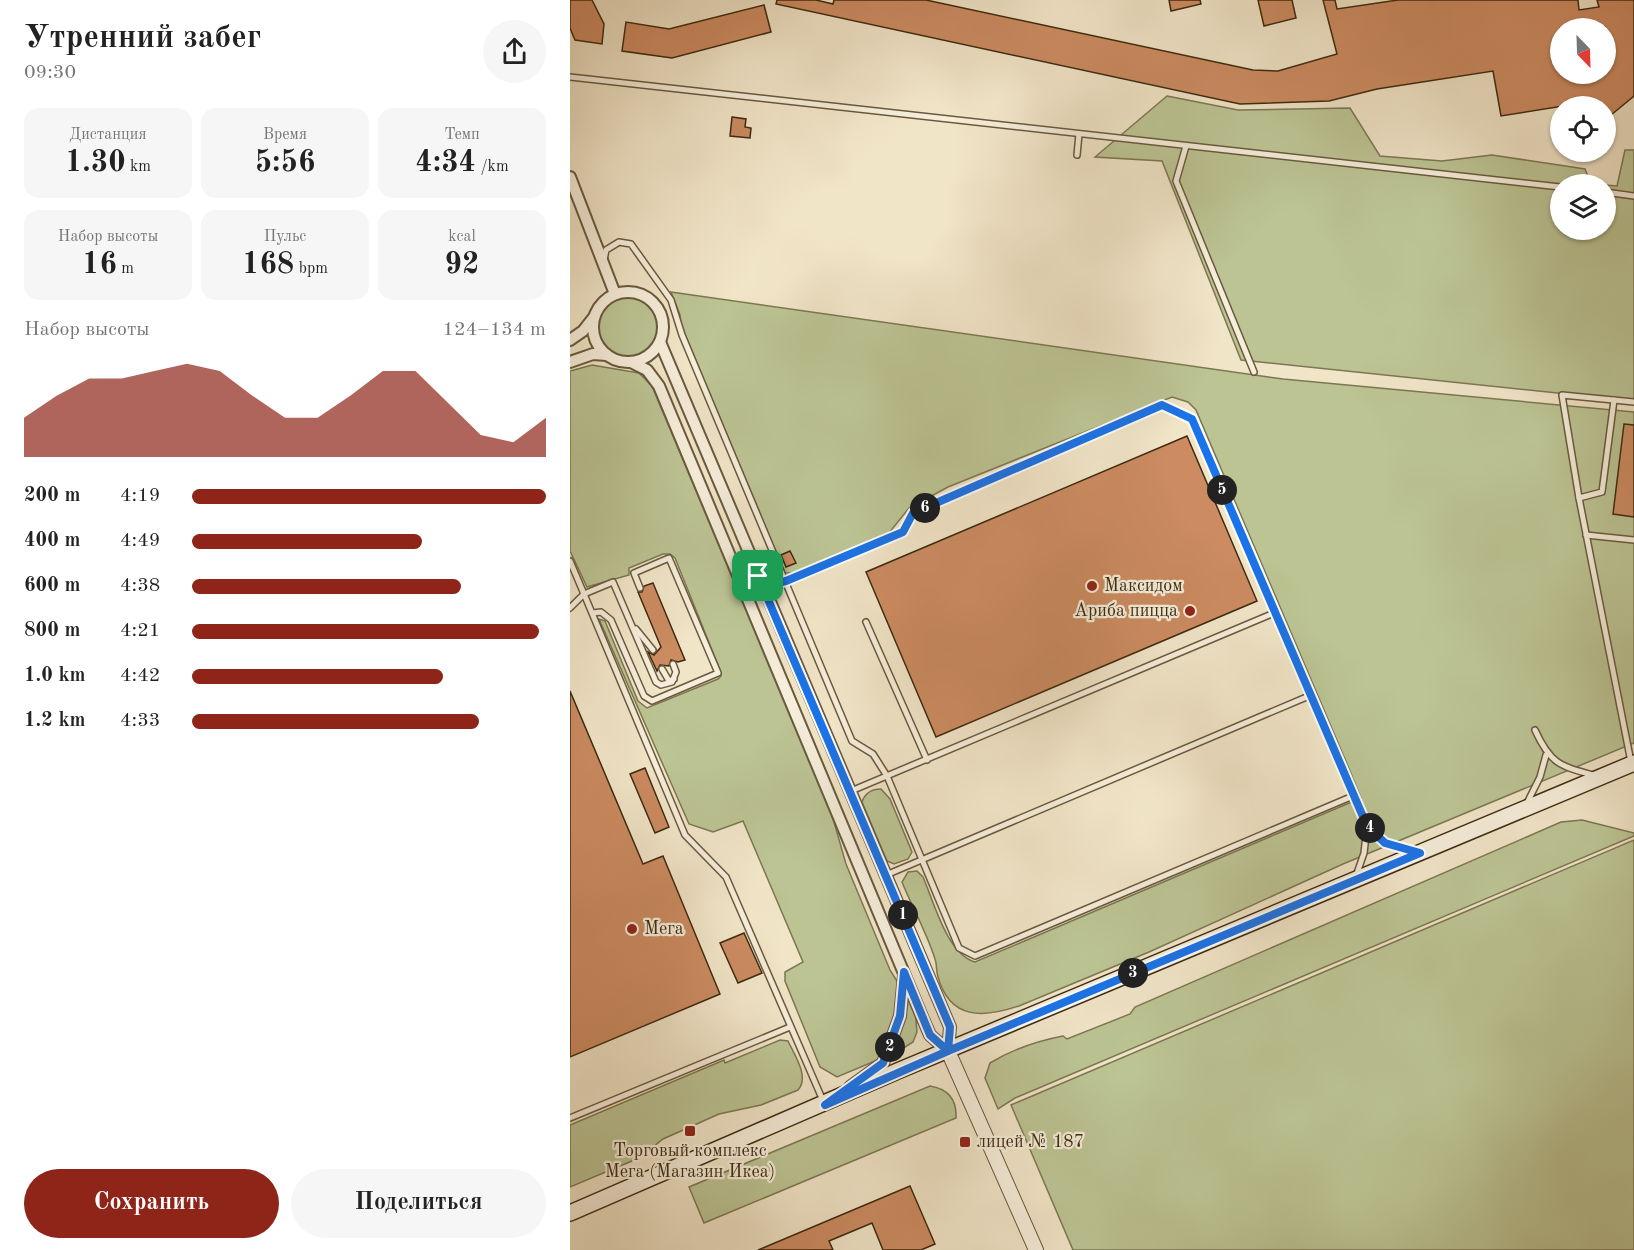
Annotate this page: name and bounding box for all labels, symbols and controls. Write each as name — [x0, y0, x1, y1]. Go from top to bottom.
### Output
north arrow — [1550, 18, 1616, 84]
map controls — [1550, 18, 1616, 240]
button: share — [483, 20, 546, 83]
text: Утренний забег — [24, 22, 261, 55]
text: 09:30 — [24, 63, 76, 83]
button: locate — [1550, 96, 1616, 162]
text: Дистанция — [69, 127, 147, 143]
text: Время — [263, 127, 307, 143]
text: Темп — [444, 127, 480, 143]
text: 1.30 — [65, 148, 126, 178]
text: 5:56 — [255, 148, 315, 178]
text: 4:34 — [415, 148, 476, 178]
text: km — [126, 159, 151, 175]
text: /km — [476, 159, 509, 175]
button: layers — [1550, 174, 1616, 240]
text: Набор высоты — [58, 229, 158, 245]
text: Пульс — [264, 229, 306, 245]
text: kcal — [448, 229, 476, 245]
text: 16 — [82, 250, 117, 280]
text: 168 — [242, 250, 294, 280]
text: 92 — [445, 250, 479, 280]
text: m — [117, 261, 134, 277]
text: bpm — [294, 261, 328, 277]
text: Набор высоты — [24, 320, 150, 340]
text: 124–134 m — [443, 320, 546, 340]
pin: 5 — [1207, 475, 1237, 505]
text: 5 — [1217, 482, 1227, 498]
text: 200 m — [24, 486, 80, 506]
text: 4:19 — [120, 486, 160, 506]
pin: 6 — [910, 493, 940, 523]
text: 6 — [920, 500, 930, 516]
text: 400 m — [24, 531, 80, 551]
text: 4:49 — [120, 531, 160, 551]
pin — [732, 550, 783, 601]
icon: arrive — [741, 559, 774, 592]
text: 600 m — [24, 576, 80, 596]
text: 4:38 — [120, 576, 160, 596]
place label: Максидом — [1104, 577, 1183, 595]
marker: Максидом — [1085, 579, 1099, 593]
place label: Ариба пицца — [1074, 602, 1178, 620]
marker: Ариба пицца — [1183, 604, 1197, 618]
text: 800 m — [24, 621, 80, 641]
text: 4:21 — [120, 621, 160, 641]
text: 1.0 km — [24, 666, 86, 686]
text: 4:42 — [120, 666, 160, 686]
text: 1.2 km — [24, 711, 86, 731]
text: 4:33 — [120, 711, 160, 731]
pin: 4 — [1355, 813, 1385, 843]
text: 4 — [1365, 820, 1375, 836]
pin: 1 — [888, 900, 918, 930]
text: 1 — [898, 907, 908, 923]
place label: Мега — [644, 920, 684, 938]
marker: Мега — [625, 922, 639, 936]
pin: 3 — [1118, 958, 1148, 988]
text: 3 — [1128, 965, 1138, 981]
pin: 2 — [875, 1032, 905, 1062]
text: 2 — [885, 1039, 895, 1055]
marker: Торговый комплекс Мега (Магазин Икеа) — [683, 1124, 697, 1138]
place label: лицей № 187 — [977, 1133, 1084, 1151]
marker: лицей № 187 — [958, 1135, 972, 1149]
place label: Торговый комплекс Мега (Магазин Икеа) — [605, 1142, 775, 1181]
button: Сохранить — [24, 1169, 279, 1238]
button: Поделиться — [291, 1169, 546, 1238]

